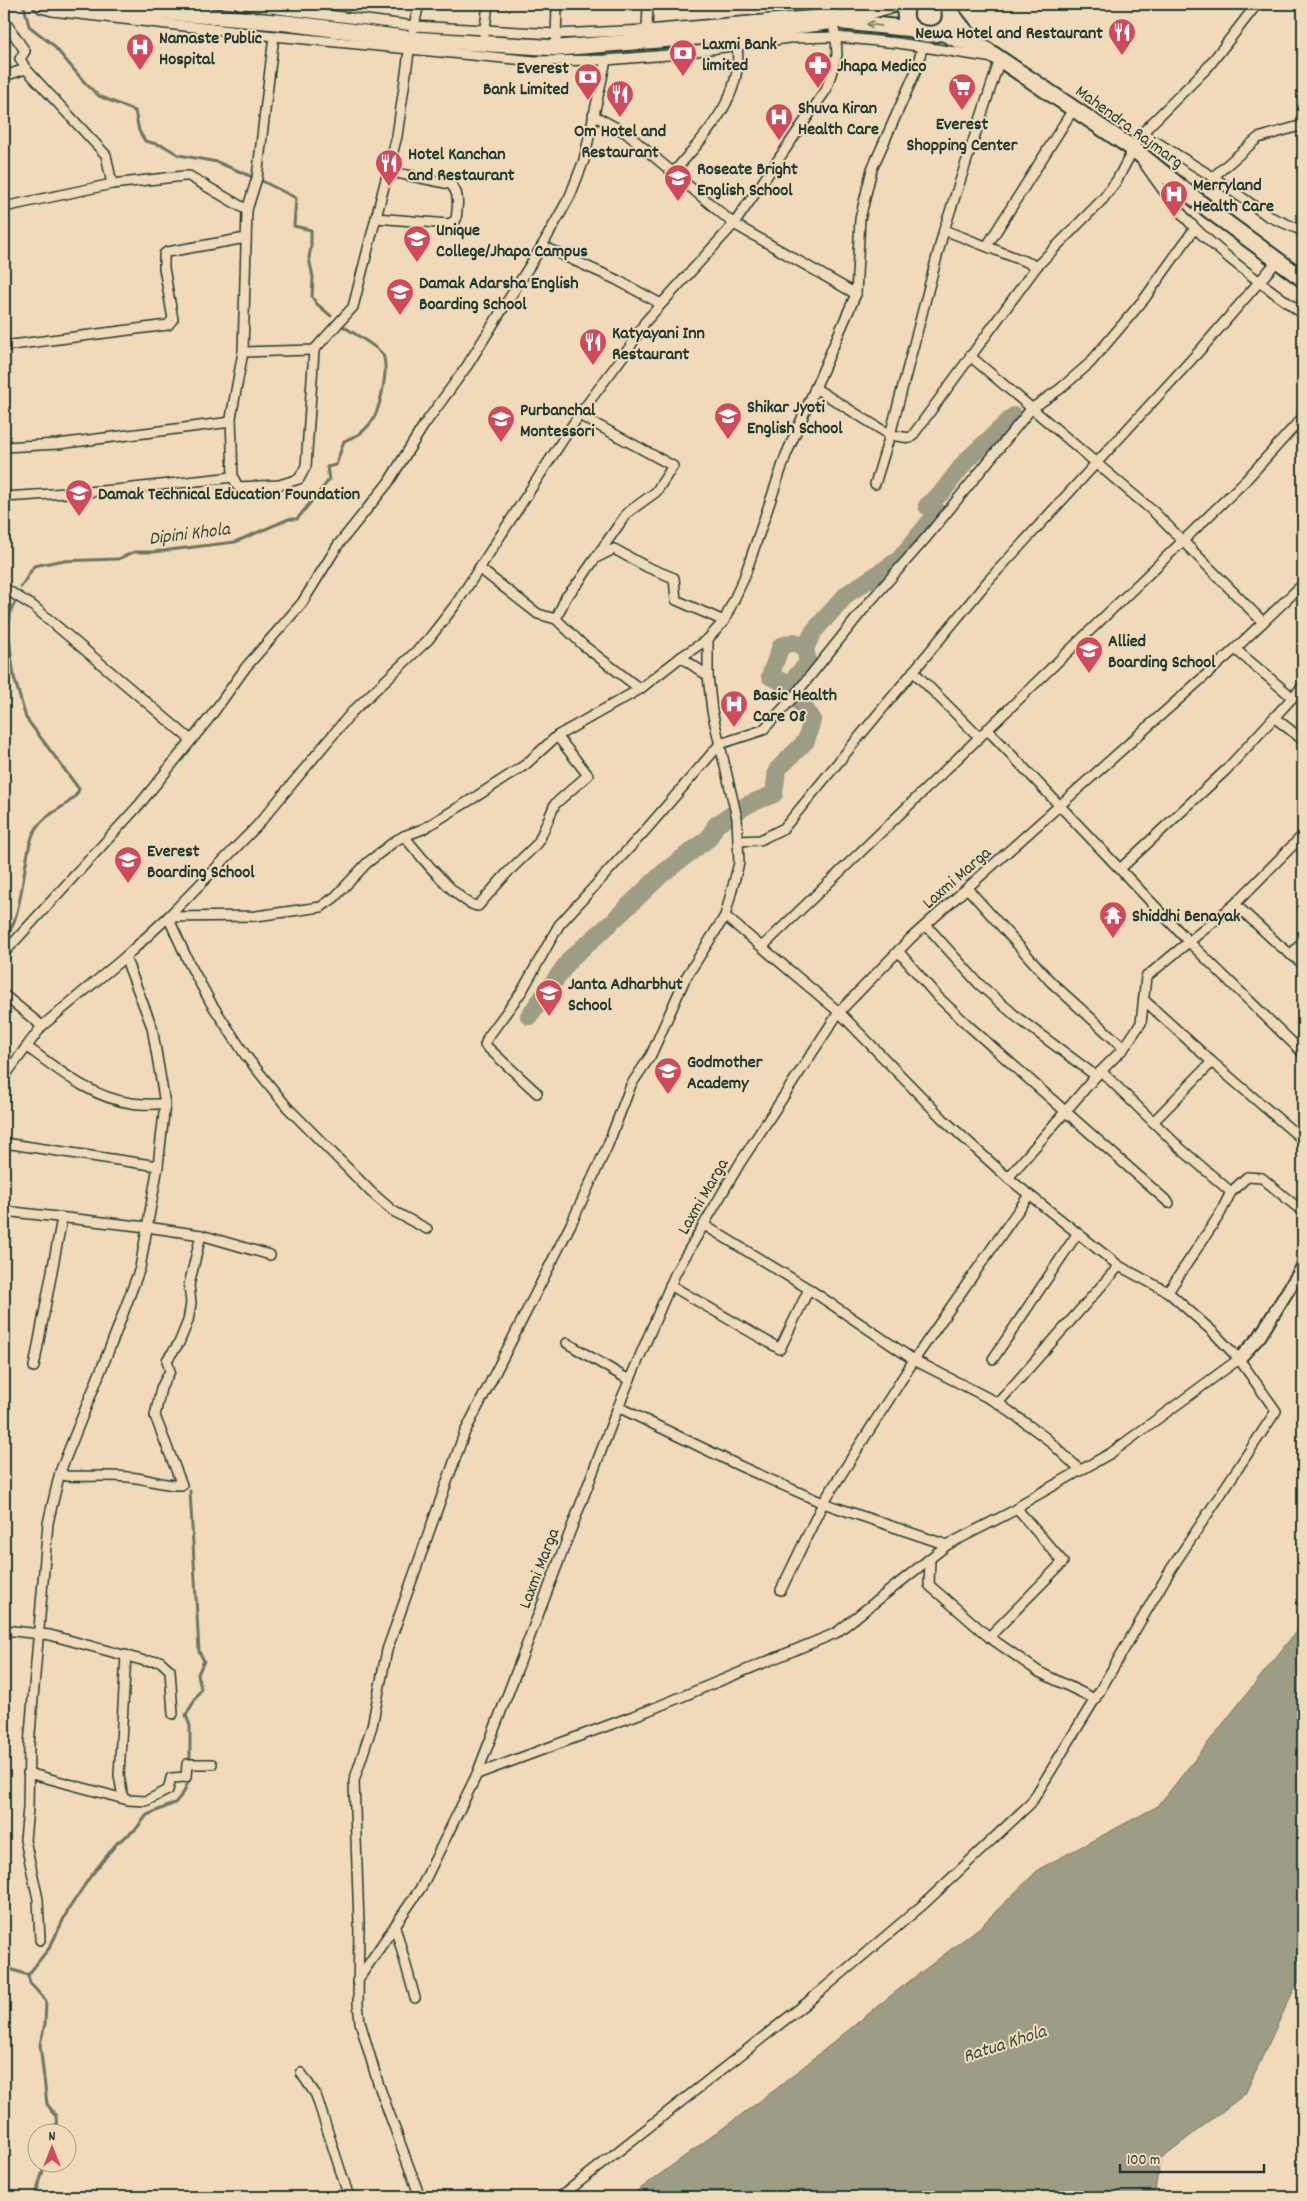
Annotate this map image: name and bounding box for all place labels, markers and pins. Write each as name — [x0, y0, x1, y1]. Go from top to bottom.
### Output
restaurant icon: Newa Hotel and Restaurant — [1107, 17, 1137, 56]
place label: Newa Hotel and Restaurant — [915, 22, 1103, 47]
place label: Namaste Public Hospital — [159, 27, 262, 73]
hospital icon: Namaste Public Hospital — [125, 32, 155, 71]
place label: Laxmi Bank limited — [702, 33, 778, 79]
bank icon: Laxmi Bank limited — [668, 38, 698, 77]
pharmacy icon: Jhapa Medico — [803, 50, 833, 89]
place label: Jhapa Medico — [837, 55, 927, 80]
place label: Everest Bank Limited — [483, 57, 569, 103]
bank icon: Everest Bank Limited — [573, 62, 603, 101]
supermarket icon: Everest Shopping Center — [947, 72, 977, 111]
restaurant icon: Om Hotel and Restaurant — [605, 79, 635, 118]
place label: Shuva Kiran Health Care — [798, 97, 879, 143]
hospital icon: Shuva Kiran Health Care — [764, 102, 794, 141]
place label: Everest Shopping Center — [907, 113, 1018, 159]
place label: Om Hotel and Restaurant — [574, 120, 666, 166]
place label: Hotel Kanchan and Restaurant — [408, 143, 515, 189]
restaurant icon: Hotel Kanchan and Restaurant — [374, 148, 404, 187]
place label: Roseate Bright English School — [697, 158, 798, 204]
school or university icon: Roseate Bright English School — [663, 163, 693, 202]
place label: Merryland Health Care — [1193, 174, 1274, 220]
hospital icon: Merryland Health Care — [1159, 179, 1189, 218]
place label: Unique College/Jhapa Campus — [436, 219, 588, 265]
school or university icon: Unique College/Jhapa Campus — [402, 224, 432, 263]
place label: Damak Adarsha English Boarding School — [419, 272, 579, 318]
school or university icon: Damak Adarsha English Boarding School — [385, 277, 415, 316]
place label: Katyayani Inn Restaurant — [612, 322, 705, 368]
restaurant icon: Katyayani Inn Restaurant — [578, 327, 608, 366]
place label: Shikar Jyoti English School — [747, 396, 843, 442]
place label: Purbanchal Montessori — [520, 399, 596, 445]
school or university icon: Shikar Jyoti English School — [713, 401, 743, 440]
school or university icon: Purbanchal Montessori — [486, 404, 516, 443]
school or university icon: Damak Technical Education Foundation — [64, 478, 94, 517]
place label: Damak Technical Education Foundation — [98, 483, 360, 508]
place label: Allied Boarding School — [1108, 630, 1216, 676]
school or university icon: Allied Boarding School — [1074, 635, 1104, 674]
place label: Basic Health Care 08 — [753, 684, 837, 730]
hospital icon: Basic Health Care 08 — [719, 689, 749, 728]
place label: Everest Boarding School — [147, 840, 255, 886]
school or university icon: Everest Boarding School — [113, 845, 143, 884]
temple icon: Shiddhi Benayak — [1098, 900, 1128, 939]
place label: Shiddhi Benayak — [1132, 905, 1241, 930]
place label: Janta Adharbhut School — [568, 973, 683, 1019]
school or university icon: Janta Adharbhut School — [534, 978, 564, 1017]
place label: Godmother Academy — [687, 1051, 763, 1097]
school or university icon: Godmother Academy — [653, 1056, 683, 1095]

